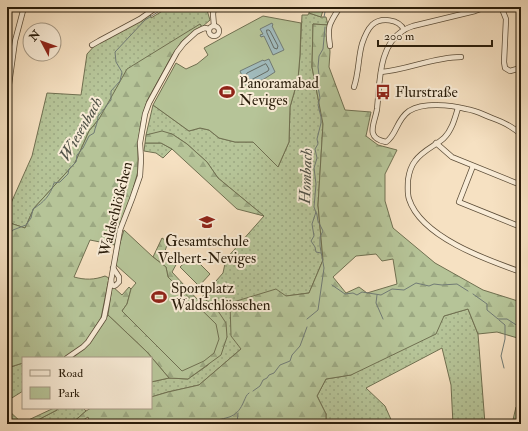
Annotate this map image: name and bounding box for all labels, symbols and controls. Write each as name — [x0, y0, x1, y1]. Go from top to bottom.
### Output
north arrow — [22, 22, 62, 62]
scale bar — [378, 22, 492, 48]
text: N — [26, 27, 44, 45]
text: 200 m — [384, 29, 415, 44]
place label: Panoramabad Neviges — [239, 74, 320, 110]
sports icon: Panoramabad Neviges — [218, 83, 236, 101]
bus stop icon: Flurstraße — [374, 83, 392, 101]
place label: Flurstraße — [395, 83, 458, 102]
water label: Wiesenbach — [55, 94, 107, 164]
water label: Hombach — [295, 148, 317, 205]
street label: Waldschlößchen — [95, 159, 137, 259]
school or university icon: Gesamtschule Velbert-Neviges — [198, 213, 216, 231]
place label: Gesamtschule Velbert-Neviges — [158, 232, 256, 268]
place label: Sportplatz Waldschlösschen — [170, 279, 271, 315]
sports icon: Sportplatz Waldschlösschen — [150, 288, 168, 306]
legend — [22, 357, 152, 409]
text: Road — [58, 366, 83, 381]
text: Park — [58, 386, 80, 401]

